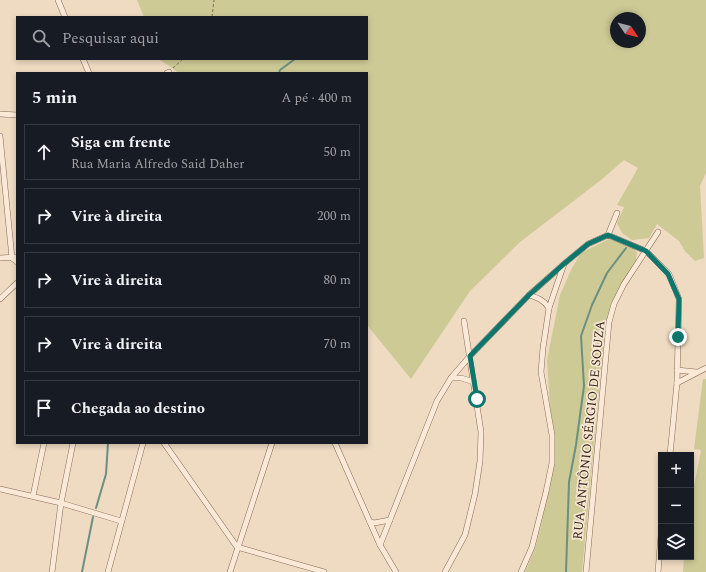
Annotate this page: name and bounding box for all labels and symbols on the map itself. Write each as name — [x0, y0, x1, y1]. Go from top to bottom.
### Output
north arrow — [610, 12, 646, 48]
street label: RUA ANTÔNIO SÉRGIO DE SOUZA — [568, 319, 610, 541]
route end — [669, 328, 687, 346]
route start — [468, 390, 486, 408]

